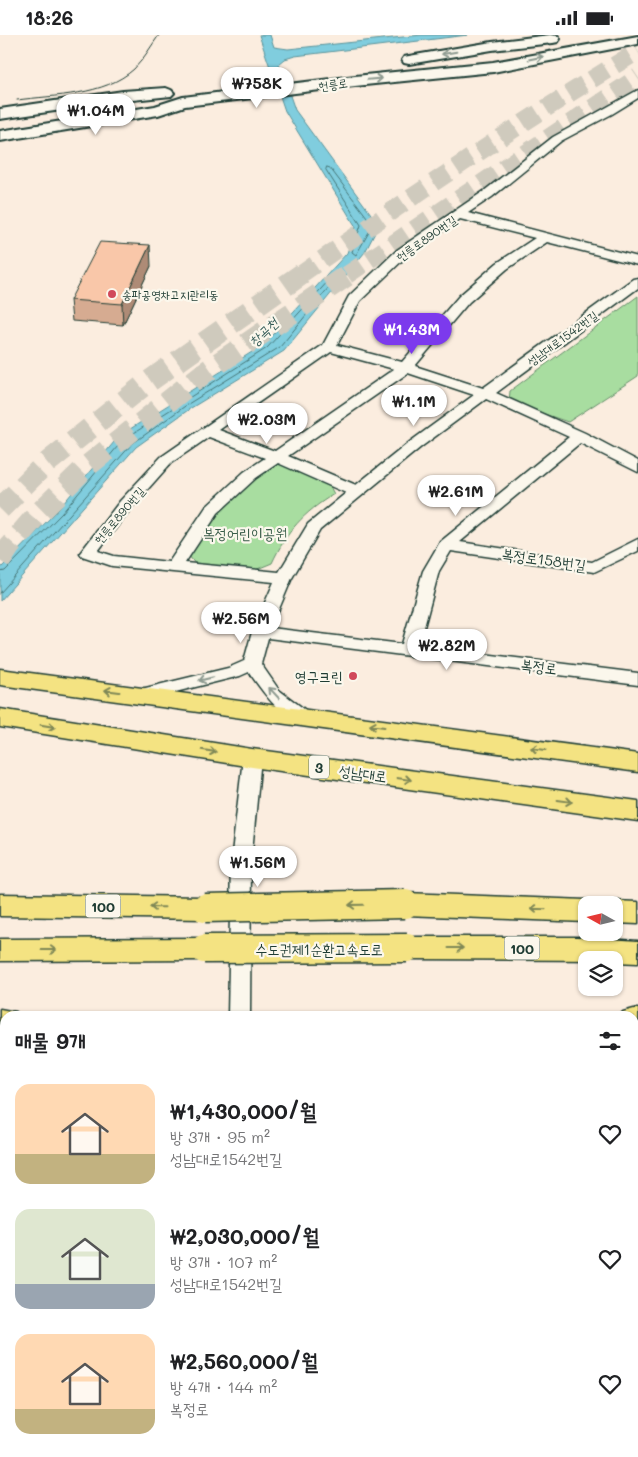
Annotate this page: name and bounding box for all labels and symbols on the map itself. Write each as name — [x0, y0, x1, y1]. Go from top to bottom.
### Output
one-way arrow — [442, 48, 458, 58]
one-way arrow — [528, 53, 544, 62]
pin: ₩758K — [222, 67, 292, 109]
street label: 헌릉로 — [318, 74, 348, 94]
one-way arrow — [367, 74, 383, 84]
pin: ₩1.04M — [55, 93, 137, 136]
street label: 헌릉로890번길 — [393, 211, 460, 265]
place label: 송파공영차고지관리동 — [122, 286, 219, 302]
marker: 송파공영차고지관리동 — [106, 288, 118, 300]
street label: 성남대로1542번길 — [523, 307, 601, 369]
water label: 창곡천 — [244, 312, 283, 351]
pin: ₩1.43M — [371, 313, 453, 355]
pin: ₩1.1M — [379, 385, 449, 427]
pin: ₩2.03M — [226, 403, 308, 445]
pin: ₩2.61M — [415, 475, 497, 517]
street label: 헌릉로890번길 — [90, 483, 148, 547]
park label: 복정어린이공원 — [203, 523, 287, 543]
street label: 복정로158번길 — [501, 543, 587, 575]
pin: ₩2.56M — [200, 601, 282, 644]
pin: ₩2.82M — [406, 629, 488, 671]
street label: 복정로 — [520, 654, 558, 678]
place label: 영구크린 — [295, 666, 343, 686]
marker: 영구크린 — [347, 670, 359, 682]
one-way arrow — [198, 674, 214, 684]
one-way arrow — [104, 686, 120, 696]
one-way arrow — [268, 686, 279, 699]
one-way arrow — [40, 721, 56, 731]
one-way arrow — [369, 721, 385, 731]
one-way arrow — [530, 744, 546, 754]
one-way arrow — [200, 746, 216, 756]
road number: 3 — [309, 755, 329, 779]
street label: 성남대로 — [338, 760, 388, 786]
one-way arrow — [396, 774, 412, 784]
one-way arrow — [557, 796, 573, 806]
pin: ₩1.56M — [217, 845, 299, 888]
road number: 100 — [86, 894, 120, 917]
north arrow — [578, 896, 622, 941]
one-way arrow — [348, 900, 364, 910]
one-way arrow — [149, 902, 165, 912]
one-way arrow — [530, 904, 546, 914]
road number: 100 — [504, 936, 540, 959]
street label: 수도권제1순환고속도로 — [255, 939, 383, 959]
one-way arrow — [447, 943, 463, 953]
one-way arrow — [40, 945, 56, 955]

